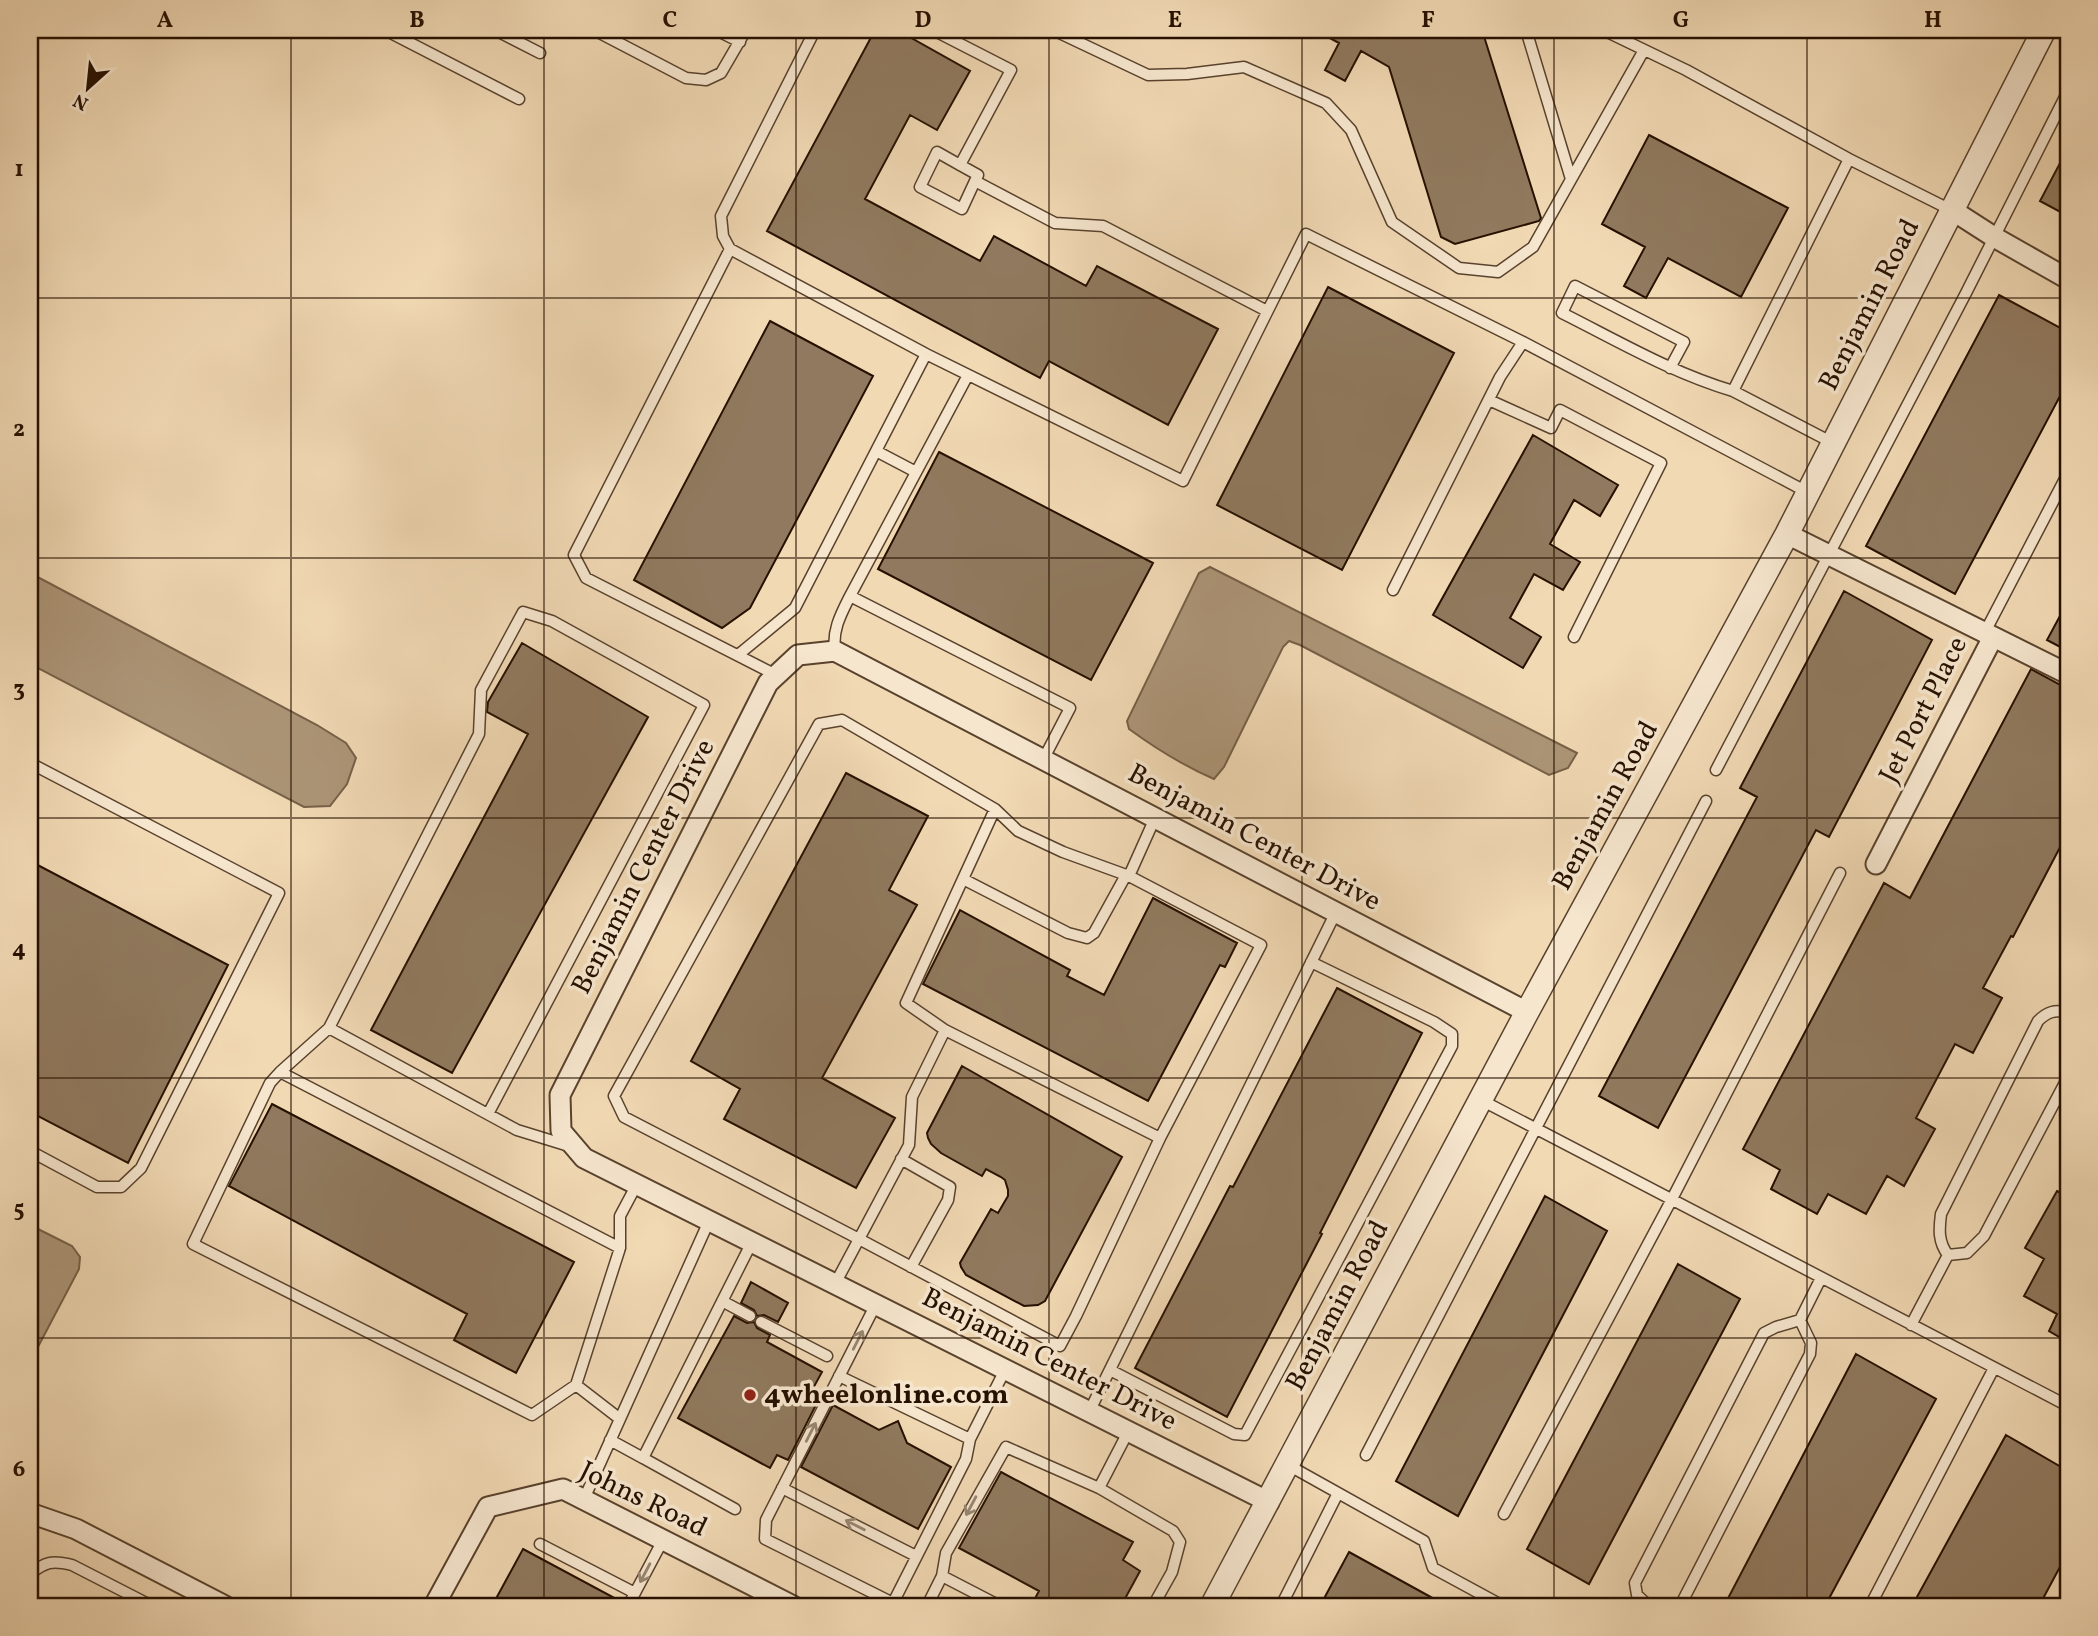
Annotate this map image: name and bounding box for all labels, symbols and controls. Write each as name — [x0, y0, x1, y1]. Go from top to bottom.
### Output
text: A — [157, 5, 173, 37]
text: B — [409, 5, 425, 37]
text: C — [663, 5, 677, 37]
text: D — [915, 5, 932, 37]
text: E — [1168, 5, 1182, 37]
text: F — [1421, 5, 1435, 37]
text: G — [1673, 5, 1689, 37]
text: H — [1924, 5, 1942, 37]
north arrow — [52, 52, 122, 122]
text: N — [69, 87, 93, 116]
text: 1 — [14, 154, 24, 186]
street label: Benjamin Road — [1810, 212, 1930, 398]
text: 2 — [13, 414, 25, 446]
street label: Jet Port Place — [1870, 630, 1978, 790]
text: 3 — [13, 674, 25, 706]
street label: Benjamin Road — [1543, 714, 1669, 898]
street label: Benjamin Center Drive — [563, 733, 725, 1001]
street label: Benjamin Center Drive — [1121, 755, 1387, 921]
text: 4 — [12, 934, 26, 966]
text: 5 — [13, 1194, 25, 1226]
street label: Benjamin Road — [1277, 1214, 1399, 1398]
street label: Benjamin Center Drive — [915, 1279, 1183, 1441]
one-way arrow — [851, 1330, 865, 1351]
place label: 4wheelonline.com — [764, 1376, 1009, 1415]
marker: 4wheelonline.com — [742, 1387, 758, 1403]
one-way arrow — [804, 1422, 818, 1443]
street label: Johns Road — [572, 1452, 714, 1548]
text: 6 — [13, 1454, 25, 1486]
one-way arrow — [964, 1495, 978, 1516]
one-way arrow — [846, 1518, 866, 1532]
one-way arrow — [638, 1562, 652, 1583]

